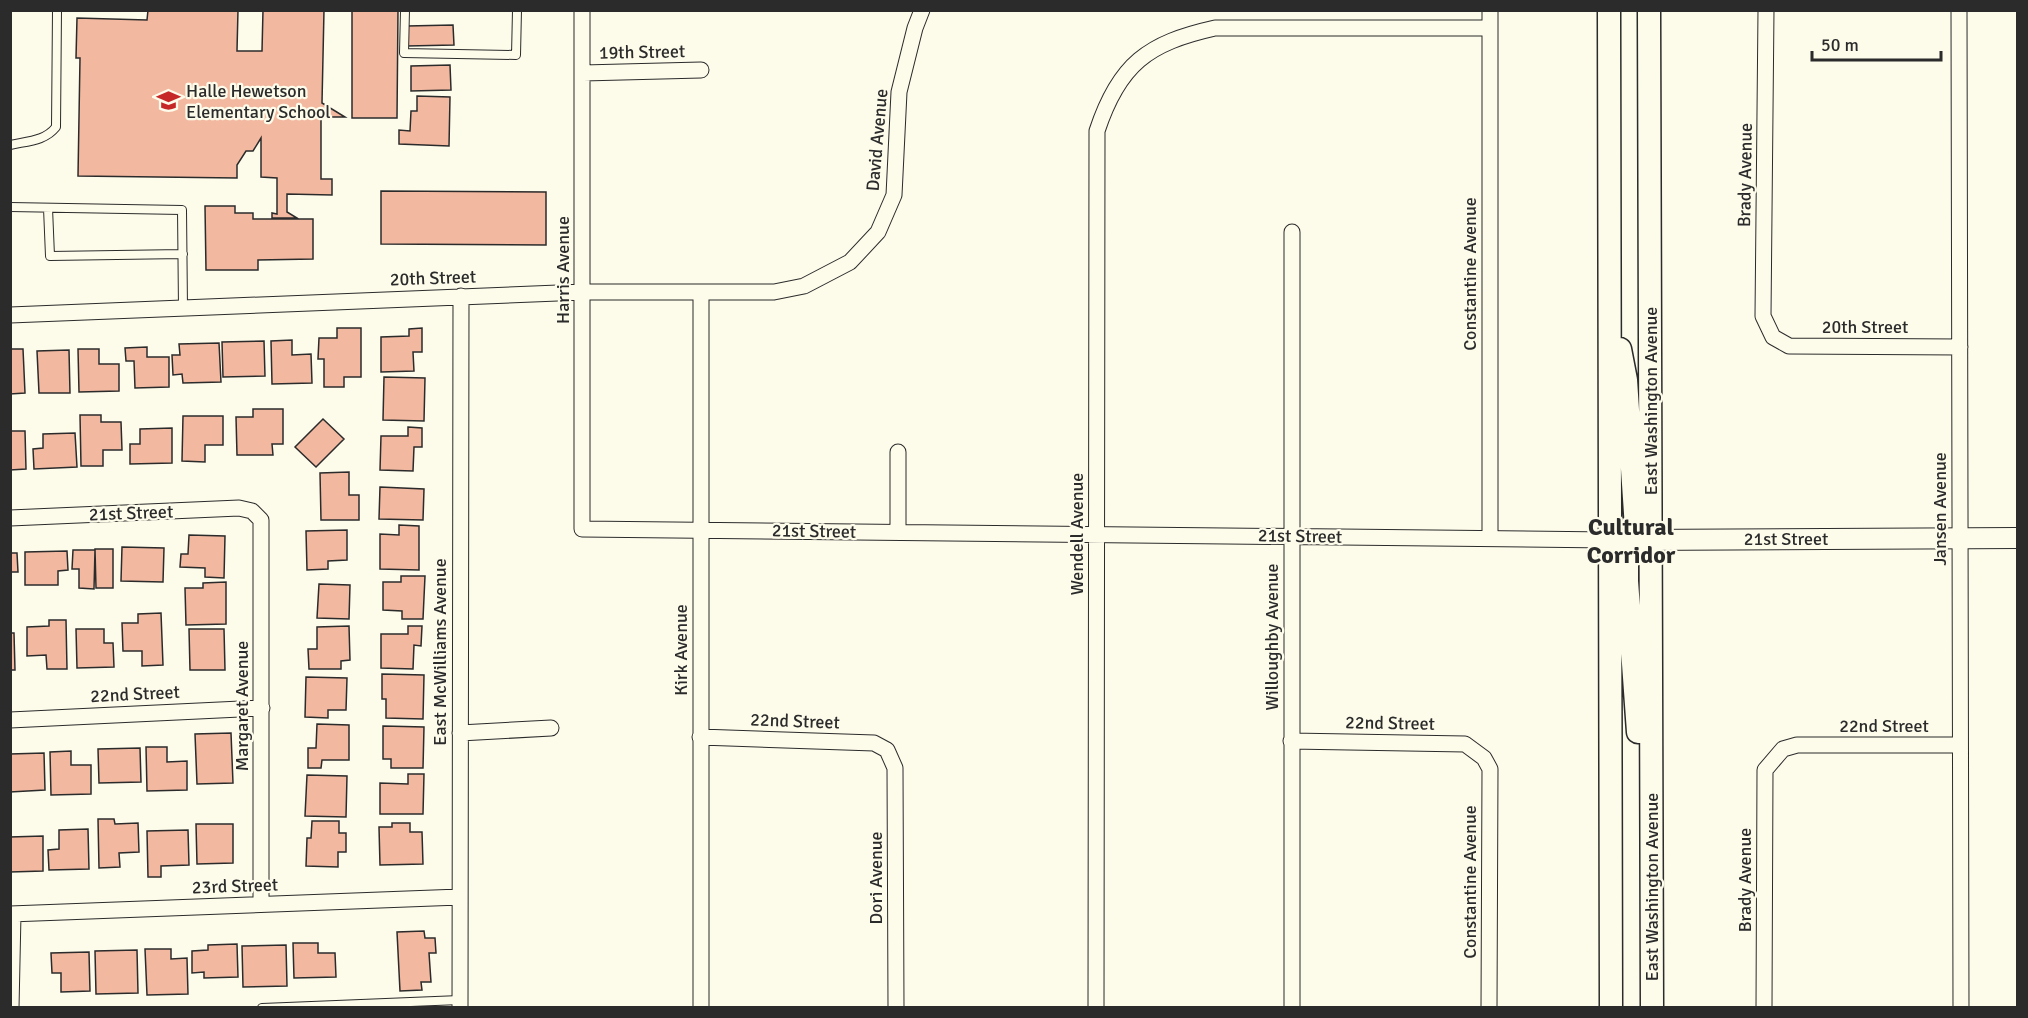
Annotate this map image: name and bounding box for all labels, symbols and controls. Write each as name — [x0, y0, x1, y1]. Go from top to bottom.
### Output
scale bar — [1812, 24, 1941, 62]
text: 50 m — [1821, 34, 1859, 56]
street label: 19th Street — [599, 40, 685, 64]
place label: Halle Hewetson Elementary School — [186, 80, 331, 123]
school or university icon: Halle Hewetson Elementary School — [155, 88, 181, 114]
street label: David Avenue — [862, 88, 892, 192]
street label: Brady Avenue — [1733, 123, 1757, 227]
street label: Constantine Avenue — [1459, 197, 1481, 351]
street label: Harris Avenue — [552, 216, 574, 324]
street label: 20th Street — [389, 265, 477, 291]
street label: East Washington Avenue — [1640, 307, 1662, 495]
street label: 20th Street — [1822, 316, 1908, 338]
street label: Jansen Avenue — [1929, 452, 1951, 566]
street label: Wendell Avenue — [1066, 473, 1088, 595]
street label: 21st Street — [88, 501, 174, 525]
district label: Cultural Corridor — [1587, 512, 1676, 570]
street label: 21st Street — [772, 519, 856, 543]
street label: 21st Street — [1258, 524, 1342, 548]
street label: 21st Street — [1744, 528, 1828, 550]
street label: East McWilliams Avenue — [429, 558, 451, 746]
street label: Willoughby Avenue — [1261, 563, 1283, 711]
street label: Kirk Avenue — [670, 604, 692, 696]
street label: Margaret Avenue — [231, 641, 253, 771]
street label: 22nd Street — [90, 681, 180, 707]
street label: 22nd Street — [750, 708, 840, 734]
street label: 22nd Street — [1345, 711, 1435, 735]
street label: 22nd Street — [1839, 715, 1929, 737]
street label: East Washington Avenue — [1641, 793, 1663, 981]
street label: Constantine Avenue — [1459, 805, 1481, 959]
street label: Brady Avenue — [1734, 828, 1756, 932]
street label: Dori Avenue — [865, 831, 887, 925]
street label: 23rd Street — [191, 874, 279, 898]

